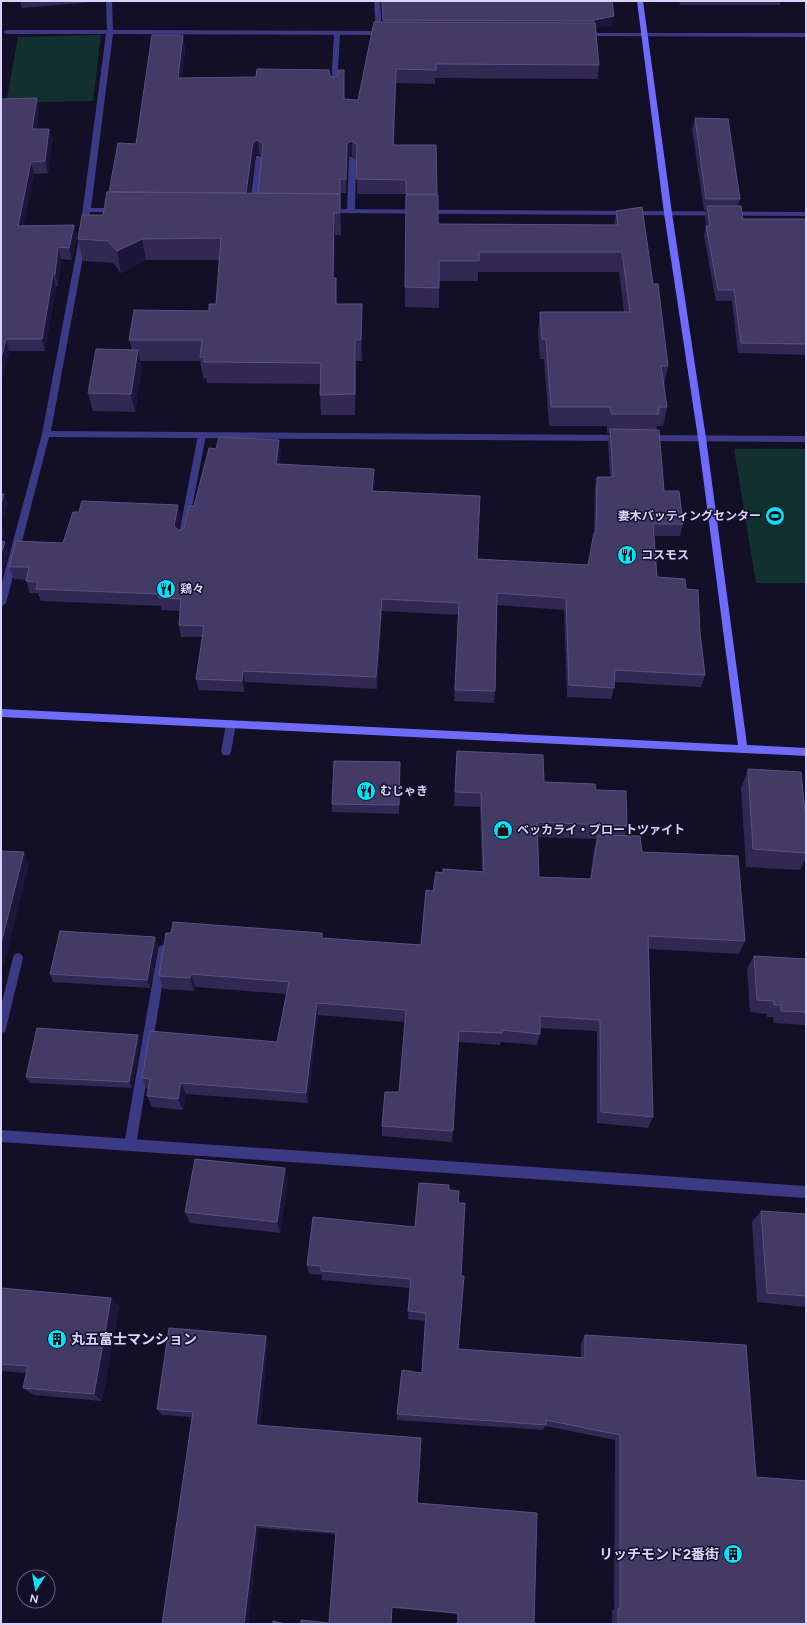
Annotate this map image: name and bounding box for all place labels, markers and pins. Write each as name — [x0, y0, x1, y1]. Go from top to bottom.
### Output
sports icon: 妻木バッティングセンター — [764, 505, 786, 527]
place label: 妻木バッティングセンター — [618, 509, 761, 523]
restaurant icon: コスモス — [616, 544, 638, 566]
place label: コスモス — [641, 548, 689, 562]
restaurant icon: 鶏々 — [155, 578, 177, 600]
place label: 鶏々 — [180, 582, 204, 596]
restaurant icon: むじゃき — [355, 780, 377, 802]
place label: むじゃき — [380, 784, 428, 798]
shop icon: ベッカライ・ブロートツァイト — [492, 819, 514, 841]
place label: ベッカライ・ブロートツァイト — [517, 823, 685, 837]
building icon: 丸五富士マンション — [46, 1328, 68, 1350]
place label: 丸五富士マンション — [71, 1331, 197, 1348]
building icon: リッチモンド2番街 — [722, 1543, 744, 1565]
place label: リッチモンド2番街 — [599, 1546, 719, 1563]

